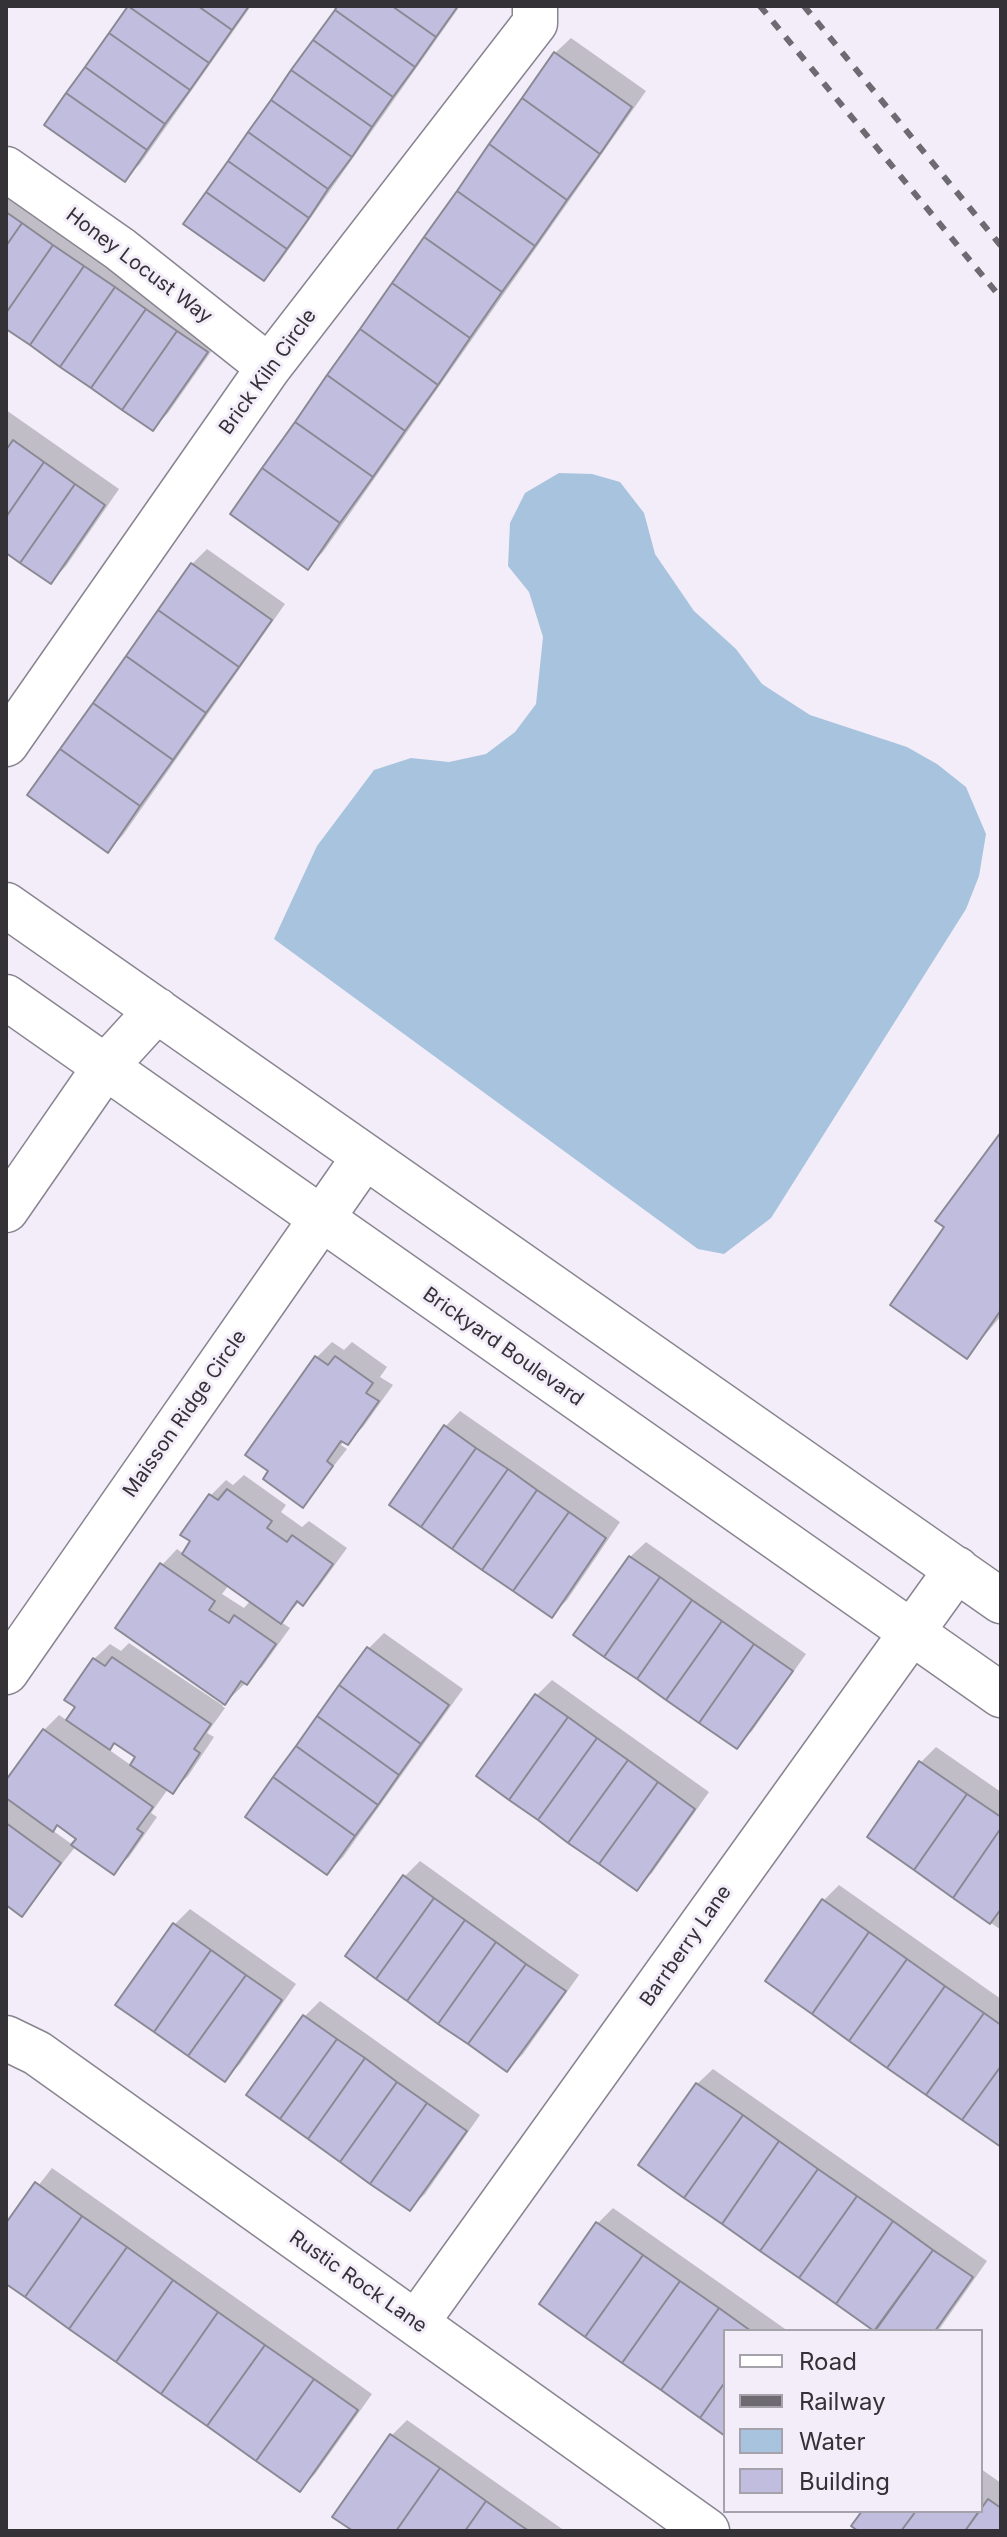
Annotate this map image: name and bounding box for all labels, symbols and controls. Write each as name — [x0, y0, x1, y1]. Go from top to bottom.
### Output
street label: Honey Locust Way — [61, 203, 217, 329]
street label: Brick Kiln Circle — [214, 305, 322, 439]
street label: Brickyard Boulevard — [418, 1283, 588, 1411]
street label: Maisson Ridge Circle — [118, 1326, 252, 1502]
street label: Barrberry Lane — [635, 1881, 737, 2011]
street label: Rustic Rock Lane — [285, 2226, 431, 2338]
legend — [723, 2329, 983, 2513]
text: Road — [799, 2347, 857, 2376]
text: Railway — [799, 2387, 886, 2416]
text: Water — [799, 2427, 866, 2456]
text: Building — [799, 2467, 890, 2496]

